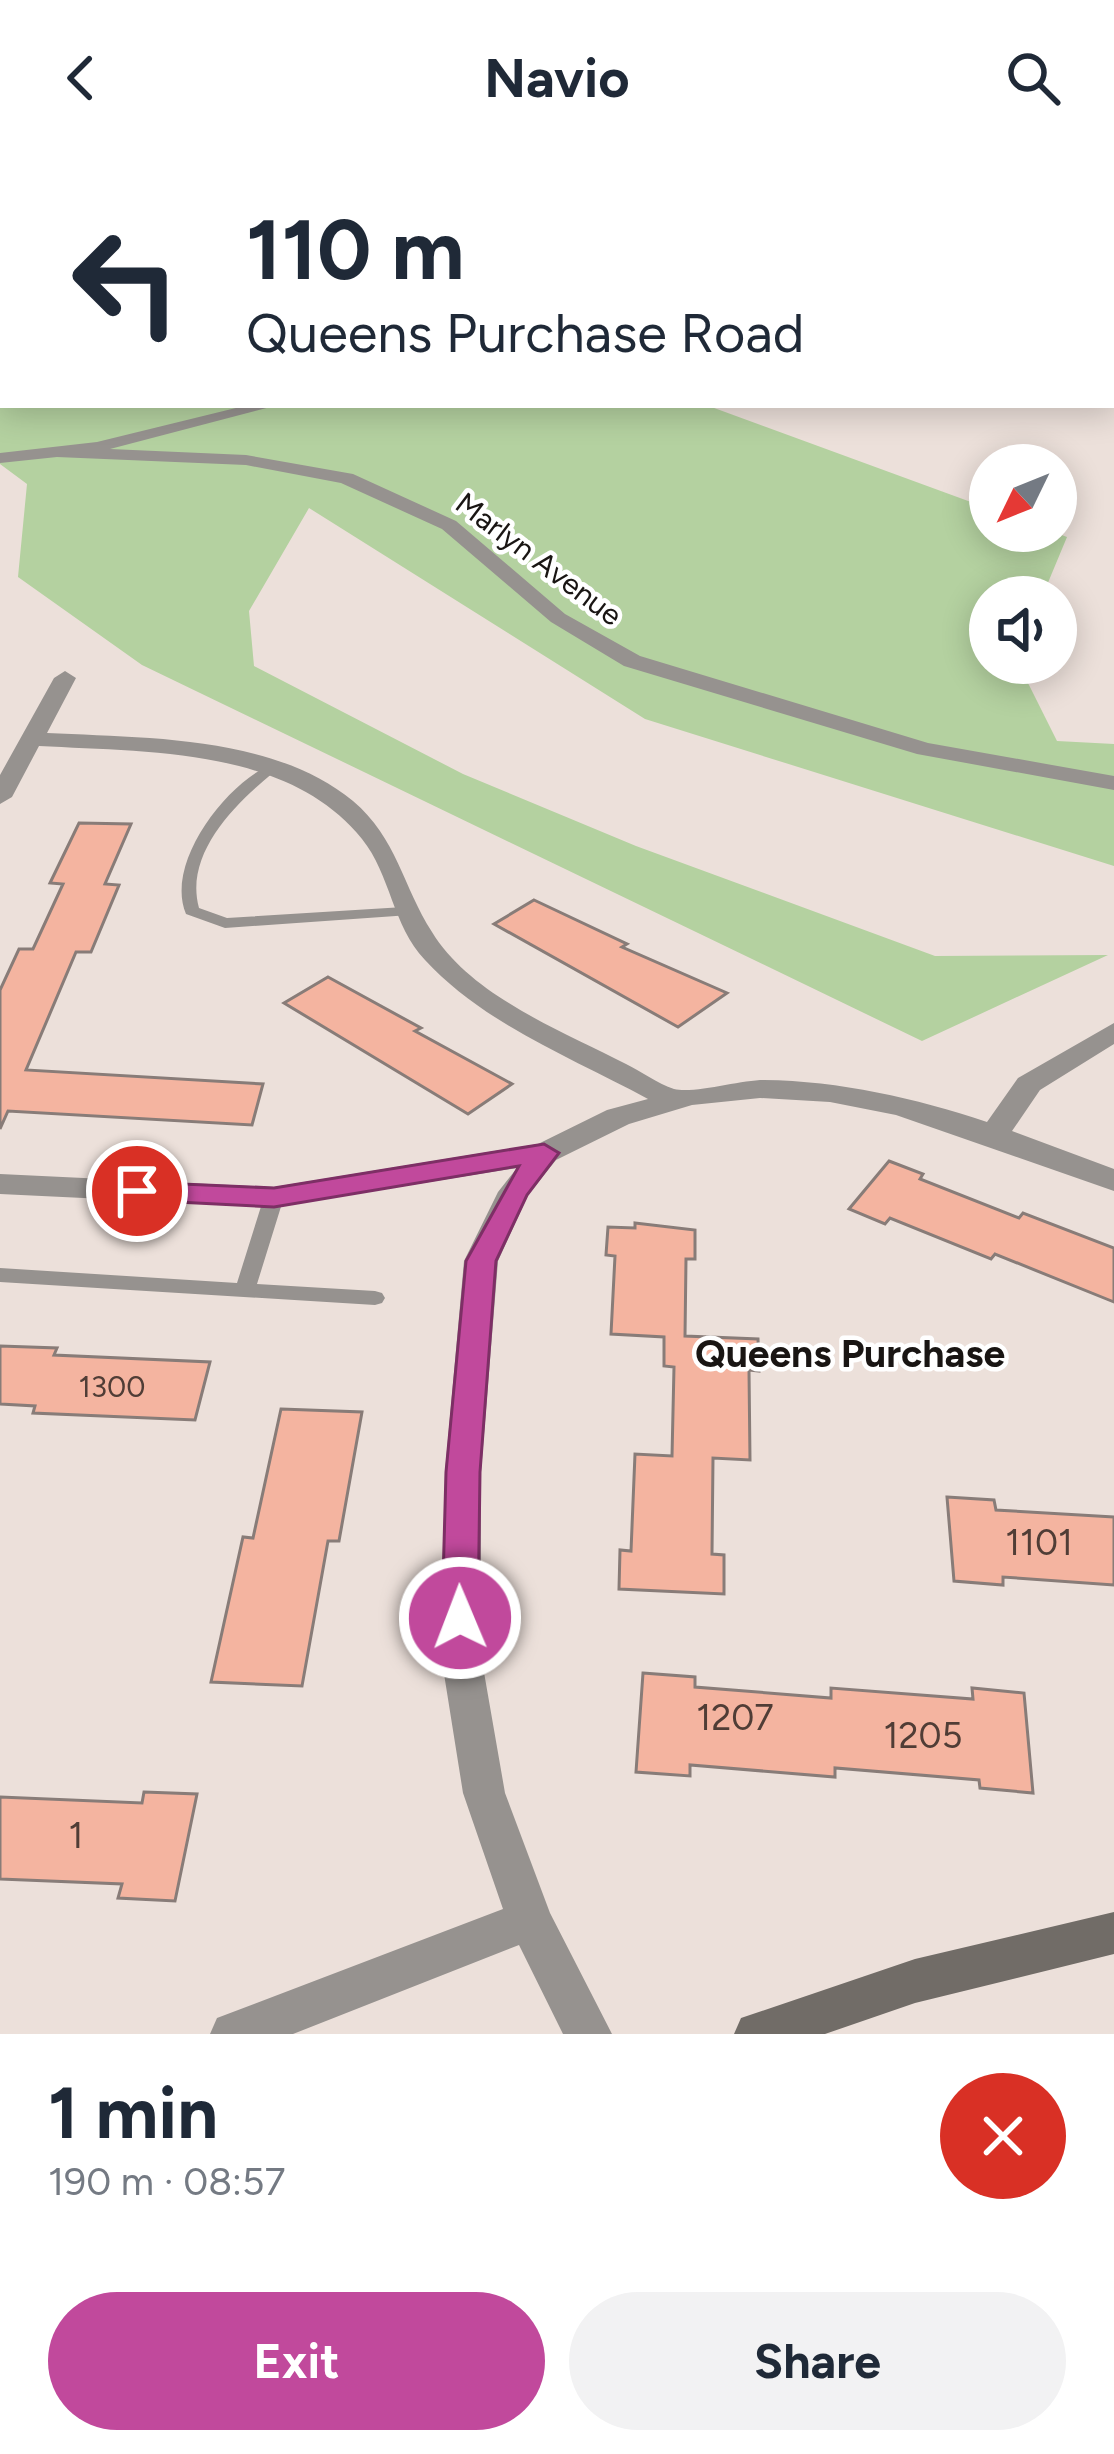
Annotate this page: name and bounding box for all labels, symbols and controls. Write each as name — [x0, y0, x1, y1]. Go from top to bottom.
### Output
icon: back — [48, 45, 114, 111]
icon: search — [1000, 45, 1066, 111]
text: Navio — [484, 46, 630, 111]
text: 110 m — [246, 199, 465, 300]
icon: left — [48, 204, 204, 360]
text: Queens Purchase Road — [246, 301, 804, 366]
north arrow — [969, 444, 1077, 552]
map controls — [969, 444, 1077, 684]
street label: Marlyn Avenue — [448, 484, 630, 634]
button: sound — [969, 576, 1077, 684]
pin — [86, 1140, 188, 1242]
icon: arrive — [104, 1158, 170, 1224]
district label: Queens Purchase — [695, 1330, 1005, 1377]
house number: 1300 — [78, 1368, 146, 1405]
house number: 1101 — [1005, 1521, 1073, 1564]
position arrow — [397, 1555, 523, 1681]
house number: 1207 — [696, 1696, 774, 1739]
house number: 1205 — [884, 1714, 962, 1757]
house number: 1 — [69, 1814, 83, 1857]
text: 1 min — [48, 2070, 218, 2156]
button: close — [940, 2073, 1066, 2199]
text: 190 m · 08:57 — [48, 2158, 285, 2205]
button: Exit — [48, 2292, 545, 2430]
button: Share — [569, 2292, 1066, 2430]

